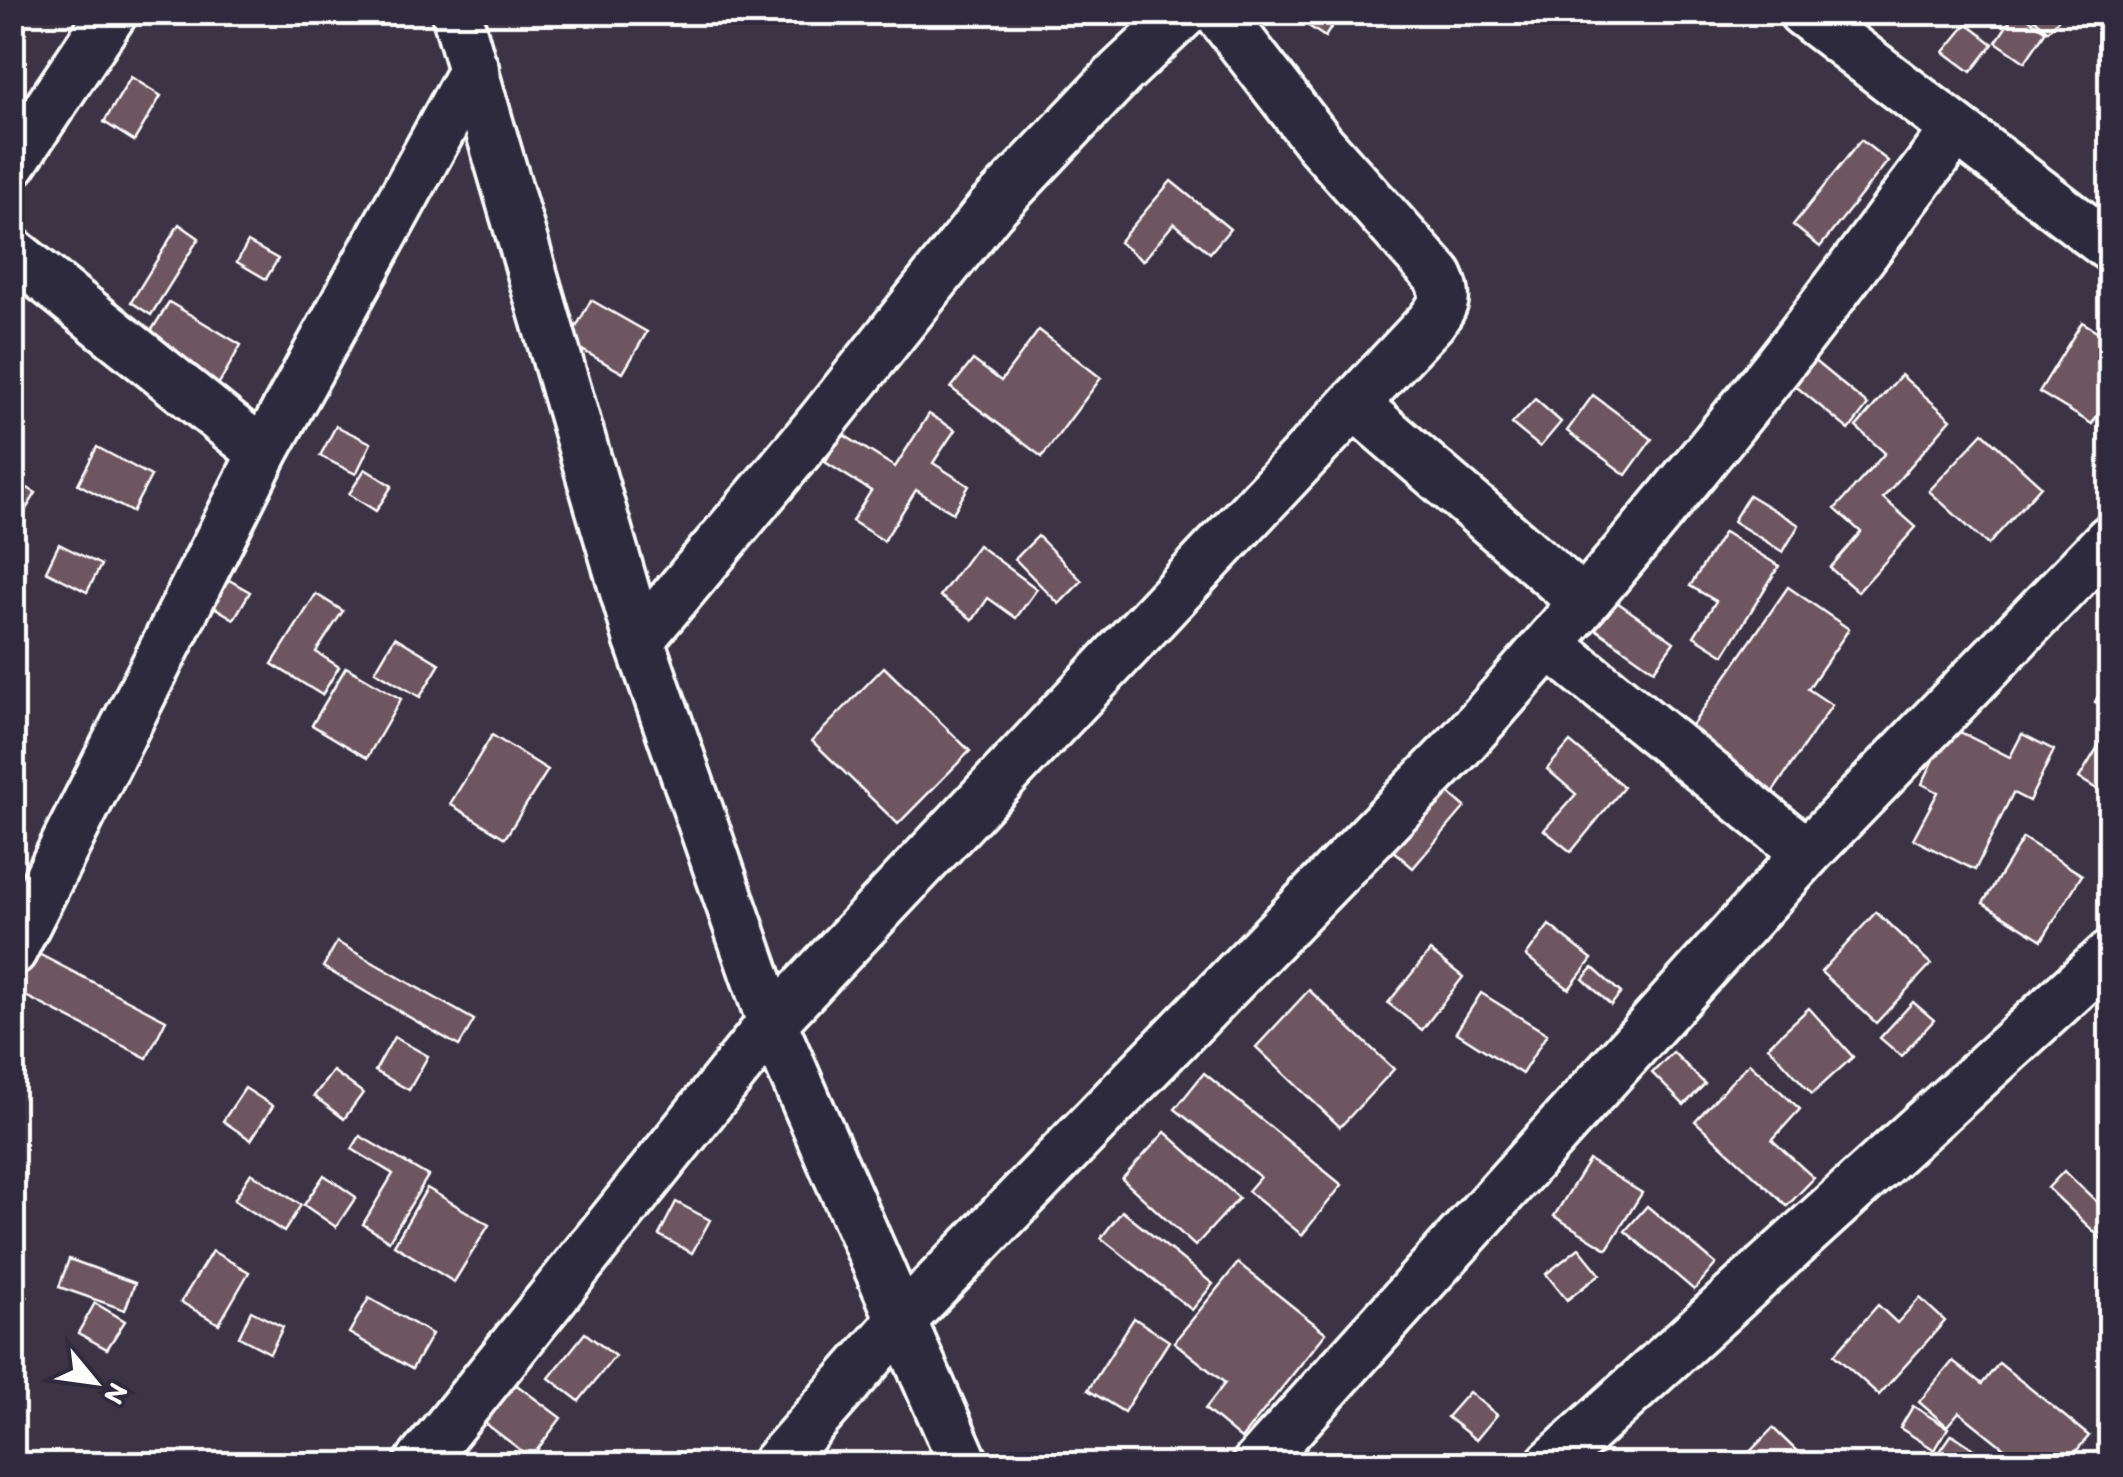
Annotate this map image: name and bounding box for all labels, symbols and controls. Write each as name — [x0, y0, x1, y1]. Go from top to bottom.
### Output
north arrow — [45, 1332, 145, 1432]
text: N — [97, 1378, 136, 1411]

